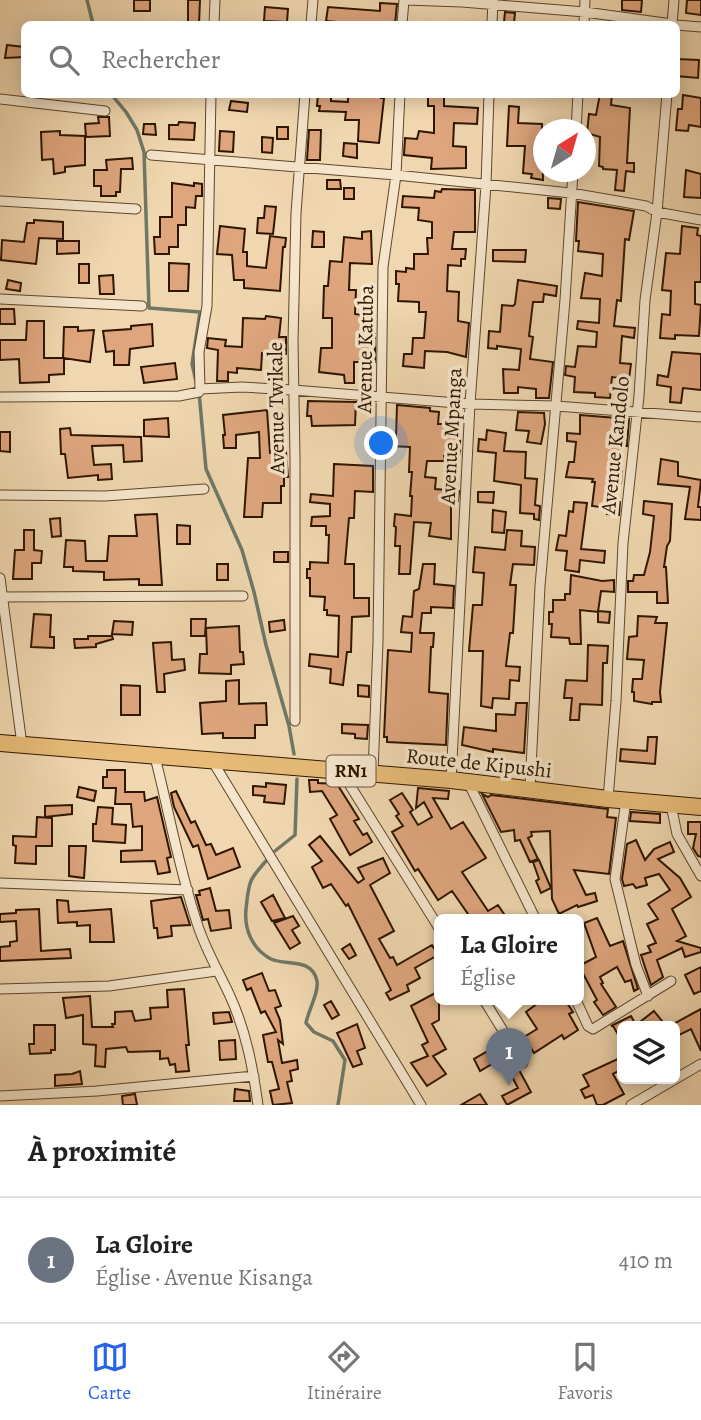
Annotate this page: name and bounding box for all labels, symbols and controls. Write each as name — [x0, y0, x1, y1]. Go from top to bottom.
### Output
search box — [21, 21, 680, 98]
icon: search — [45, 41, 83, 79]
text: Rechercher — [101, 42, 221, 77]
north arrow — [533, 119, 596, 182]
street label: Avenue Katuba — [350, 284, 380, 414]
street label: Avenue Twikale — [261, 342, 291, 475]
street label: Avenue Mpanga — [433, 367, 469, 506]
street label: Avenue Kandolo — [594, 375, 636, 516]
your location — [364, 426, 398, 460]
street label: Route de Kipushi — [405, 741, 553, 785]
road number: RN1 — [326, 756, 376, 786]
popup — [434, 914, 584, 1005]
text: La Gloire — [460, 927, 558, 962]
text: Église — [460, 962, 516, 993]
map controls — [617, 1021, 680, 1084]
button: layers — [617, 1021, 680, 1084]
pin: 1 — [486, 1028, 532, 1086]
text: À proximité — [28, 1131, 176, 1171]
text: La Gloire — [95, 1227, 193, 1262]
text: 1 — [47, 1245, 55, 1276]
text: 410 m — [619, 1245, 673, 1276]
text: Église · Avenue Kisanga — [95, 1262, 313, 1293]
tab: Carte — [88, 1338, 131, 1406]
tab: Itinéraire — [307, 1338, 381, 1406]
tab: Favoris — [558, 1338, 613, 1406]

